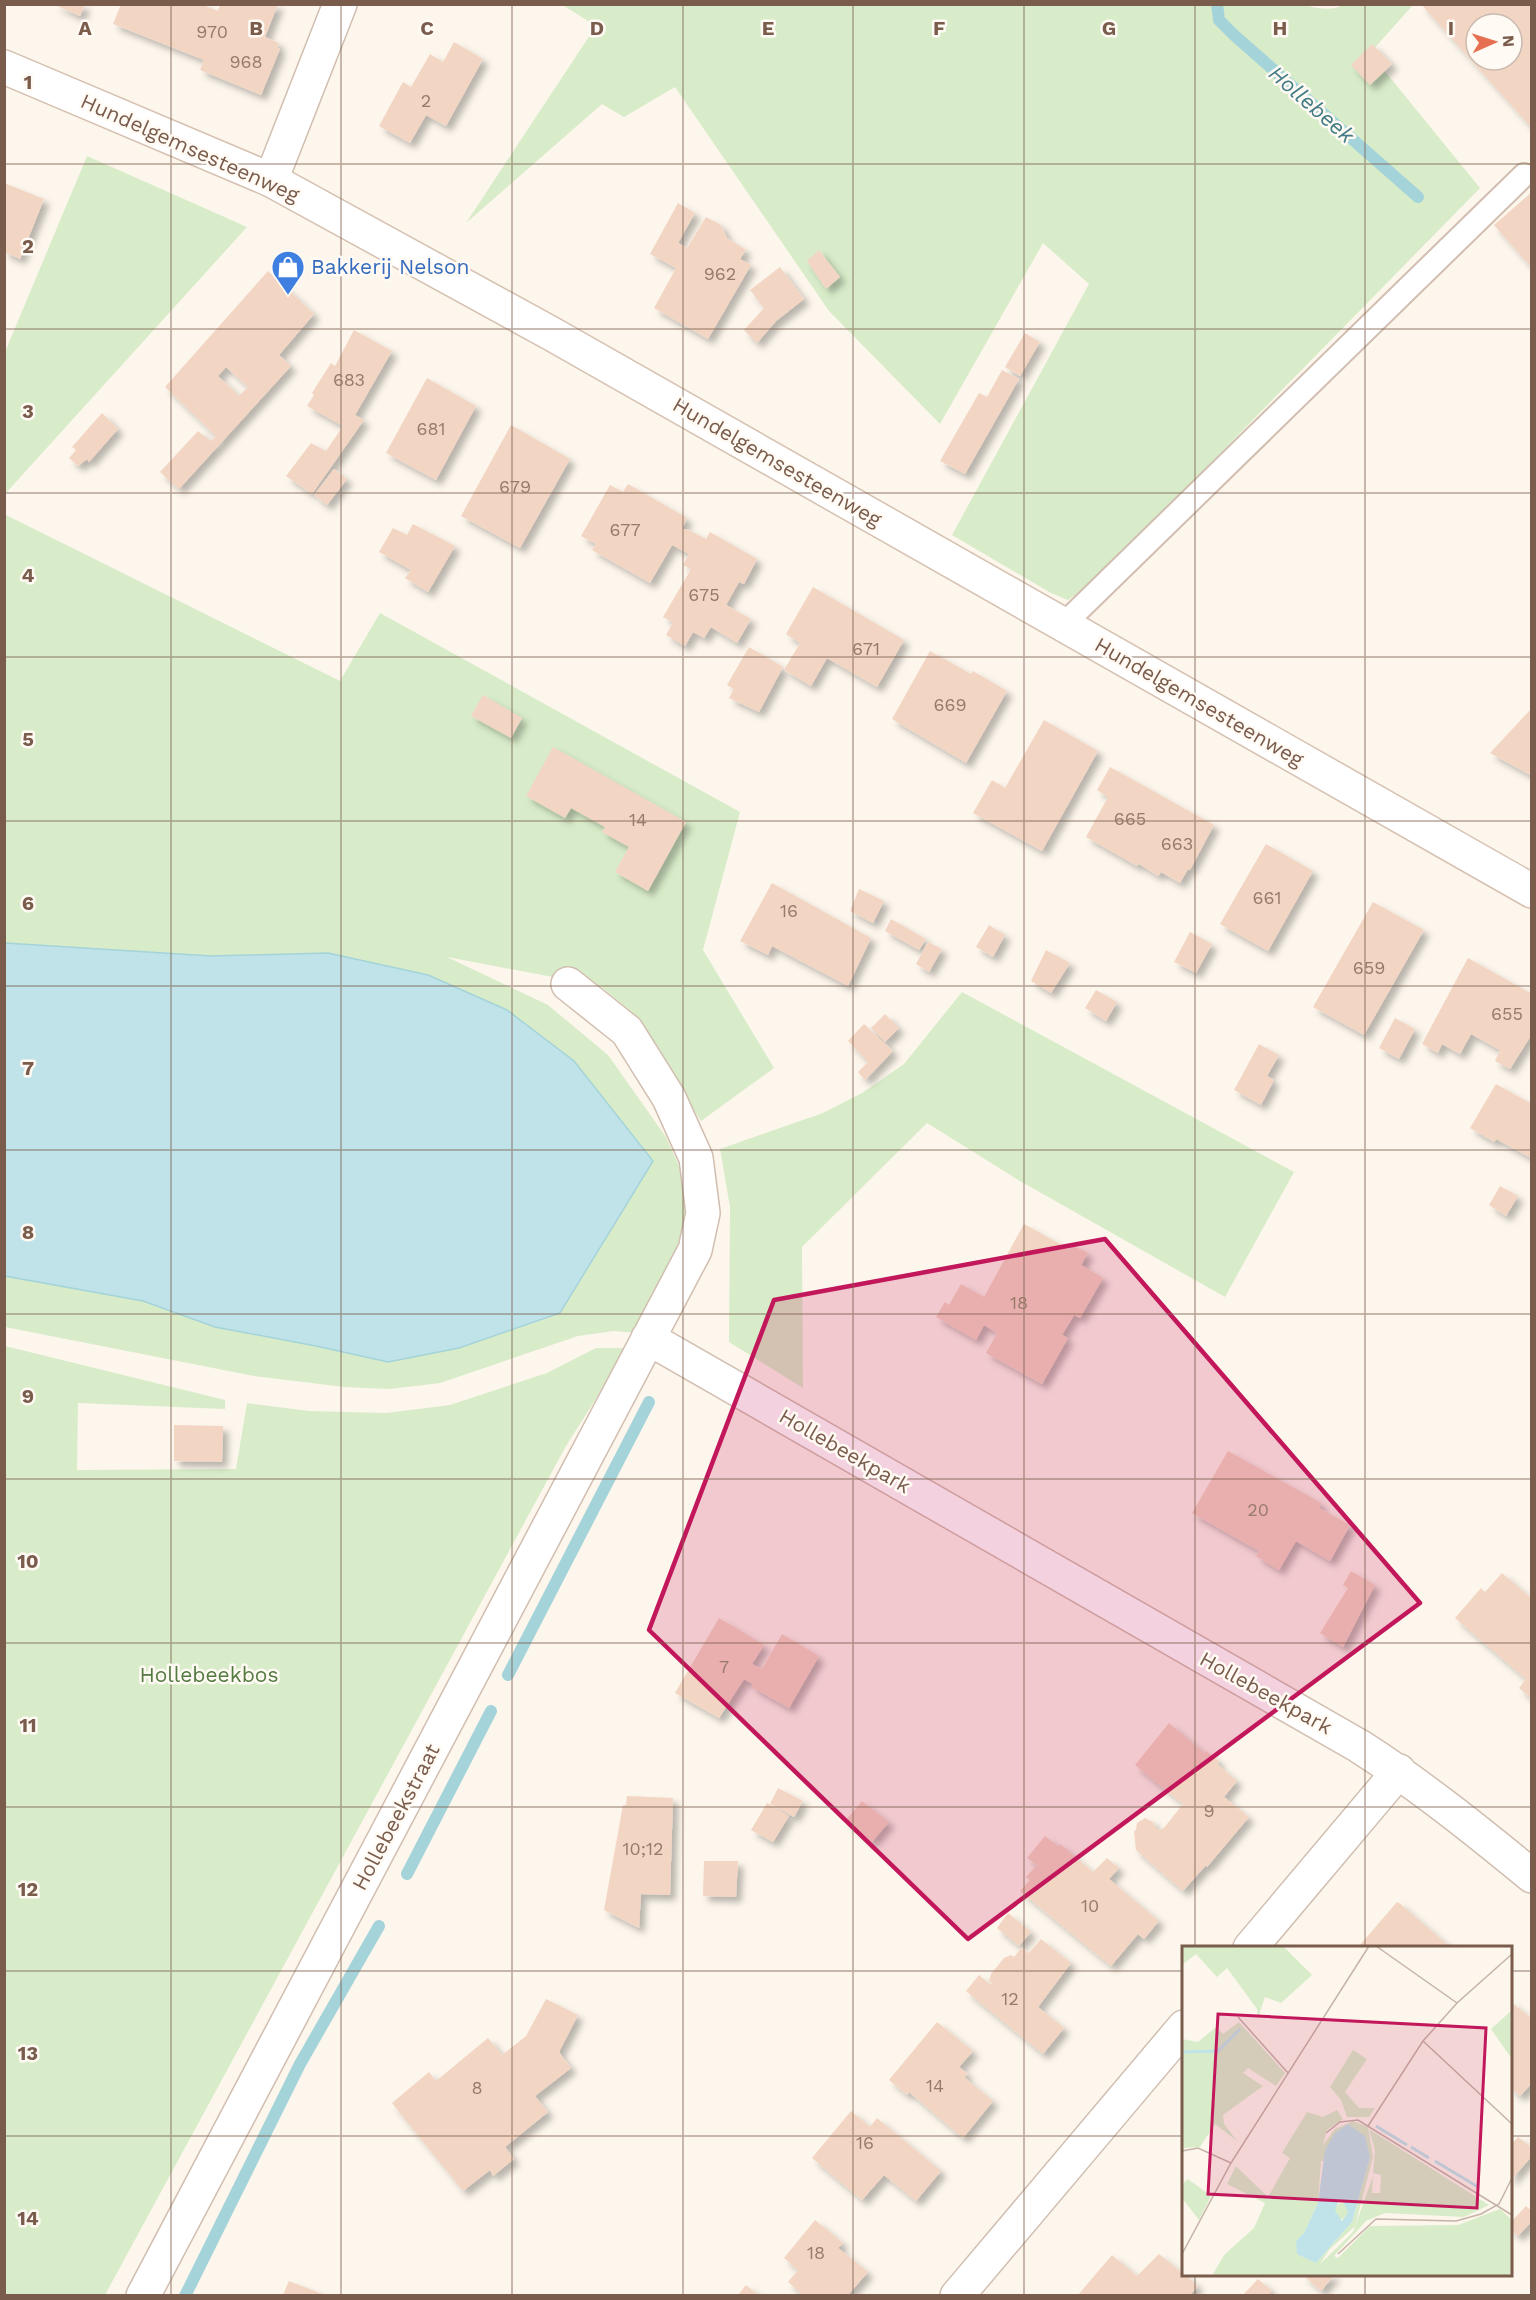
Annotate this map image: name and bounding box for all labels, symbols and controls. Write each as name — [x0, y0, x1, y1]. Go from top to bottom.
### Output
north arrow — [1464, 12, 1524, 72]
text: A — [78, 16, 92, 40]
text: B — [249, 16, 263, 40]
text: C — [420, 16, 434, 40]
text: D — [590, 16, 604, 40]
text: E — [762, 16, 774, 40]
text: F — [933, 16, 945, 40]
text: G — [1102, 16, 1116, 40]
text: H — [1273, 16, 1287, 40]
text: I — [1448, 16, 1454, 40]
house number: 970 — [196, 21, 228, 42]
text: N — [1499, 35, 1518, 48]
house number: 968 — [229, 51, 263, 72]
water label: Hollebeek — [1264, 60, 1360, 149]
text: 1 — [24, 70, 32, 94]
street label: Hundelgemsesteenweg — [77, 88, 304, 207]
house number: 2 — [421, 90, 431, 111]
text: 2 — [22, 234, 34, 258]
shop icon: Bakkerij Nelson — [270, 249, 306, 296]
place label: Bakkerij Nelson — [311, 254, 470, 279]
house number: 962 — [704, 263, 736, 284]
house number: 683 — [333, 369, 365, 390]
street label: Hundelgemsesteenweg — [668, 392, 887, 532]
text: 3 — [22, 399, 34, 423]
house number: 681 — [416, 418, 446, 439]
house number: 679 — [499, 476, 531, 497]
house number: 677 — [610, 519, 640, 540]
text: 4 — [22, 563, 35, 587]
house number: 675 — [688, 584, 720, 605]
street label: Hundelgemsesteenweg — [1090, 632, 1309, 772]
house number: 671 — [852, 638, 880, 659]
house number: 669 — [934, 694, 967, 715]
text: 5 — [22, 727, 34, 751]
house number: 665 — [1114, 808, 1146, 829]
house number: 14 — [629, 809, 647, 830]
house number: 663 — [1161, 833, 1193, 854]
house number: 661 — [1253, 887, 1281, 908]
text: 6 — [22, 891, 34, 915]
house number: 16 — [780, 900, 798, 921]
house number: 659 — [1353, 957, 1385, 978]
house number: 655 — [1491, 1003, 1523, 1024]
text: 7 — [22, 1056, 34, 1080]
text: 8 — [22, 1220, 34, 1244]
house number: 18 — [1010, 1292, 1028, 1313]
text: 9 — [22, 1384, 34, 1408]
street label: Hollebeekpark — [775, 1403, 916, 1498]
house number: 20 — [1247, 1499, 1269, 1520]
text: 10 — [17, 1549, 39, 1573]
street label: Hollebeekpark — [1196, 1646, 1337, 1739]
house number: 7 — [719, 1656, 729, 1677]
park label: Hollebeekbos — [140, 1662, 278, 1687]
text: 11 — [19, 1713, 37, 1737]
street label: Hollebeekstraat — [346, 1739, 445, 1894]
house number: 9 — [1203, 1800, 1215, 1821]
house number: 10;12 — [622, 1838, 664, 1859]
text: 12 — [18, 1877, 38, 1901]
house number: 10 — [1081, 1895, 1099, 1916]
inset map — [1182, 1946, 1512, 2276]
house number: 12 — [1001, 1988, 1019, 2009]
text: 13 — [18, 2041, 38, 2065]
house number: 14 — [926, 2075, 944, 2096]
house number: 8 — [471, 2077, 483, 2098]
house number: 16 — [856, 2132, 874, 2153]
text: 14 — [17, 2206, 39, 2230]
house number: 18 — [807, 2242, 825, 2263]

